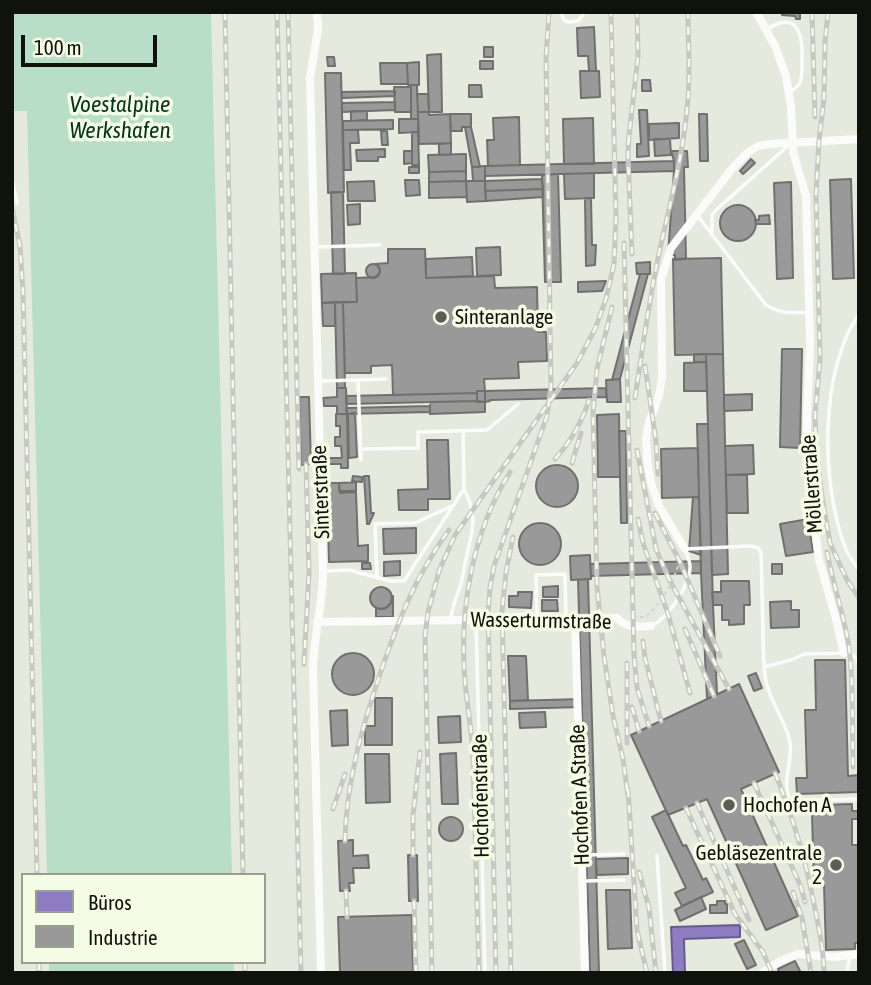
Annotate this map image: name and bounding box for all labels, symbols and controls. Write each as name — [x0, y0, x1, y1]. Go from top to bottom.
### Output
scale bar — [24, 21, 161, 65]
text: 100 m — [34, 35, 82, 59]
water label: Voestalpine Werkshafen — [69, 91, 171, 145]
place label: Sinteranlage — [455, 304, 553, 330]
marker: Sinteranlage — [433, 309, 449, 325]
street label: Möllerstraße — [796, 434, 828, 534]
street label: Sinterstraße — [307, 445, 335, 539]
street label: Wasserturmstraße — [470, 607, 612, 635]
street label: Hochofen A Straße — [565, 724, 595, 866]
street label: Hochofenstraße — [467, 734, 495, 858]
place label: Hochofen A — [743, 792, 832, 818]
marker: Hochofen A — [721, 797, 737, 813]
place label: Gebläsezentrale 2 — [696, 840, 822, 890]
marker: Gebläsezentrale 2 — [828, 857, 844, 873]
legend — [21, 873, 266, 964]
text: Büros — [88, 890, 132, 914]
text: Industrie — [88, 925, 158, 949]

